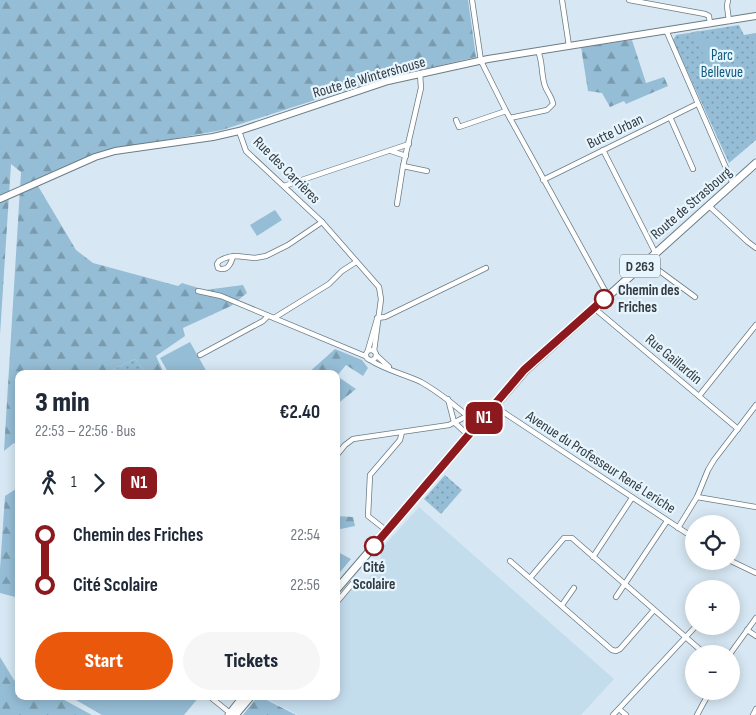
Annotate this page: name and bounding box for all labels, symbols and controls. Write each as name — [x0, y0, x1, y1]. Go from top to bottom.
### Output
park label: Parc Bellevue — [701, 46, 743, 82]
street label: Route de Wintershouse — [311, 52, 428, 103]
street label: Butte Urban — [584, 110, 647, 153]
street label: Rue des Carrières — [249, 133, 324, 208]
street label: Route de Strasbourg — [647, 163, 736, 244]
road number: D 263 — [620, 255, 660, 278]
place label: Chemin des Friches — [618, 281, 680, 317]
marker: Chemin des Friches — [594, 289, 614, 309]
street label: Rue Gaillardin — [641, 330, 706, 389]
text: 3 min — [35, 386, 90, 419]
text: €2.40 — [279, 401, 320, 424]
line badge: N1 — [462, 402, 506, 434]
street label: Avenue du Professeur René Leriche — [521, 406, 679, 518]
text: N1 — [476, 407, 492, 428]
text: 22:53 – 22:56 · Bus — [35, 422, 136, 441]
icon: walk — [35, 469, 63, 497]
icon: forward — [85, 469, 113, 497]
text: N1 — [131, 472, 147, 493]
text: 1 — [71, 473, 77, 492]
map controls — [685, 515, 740, 700]
button: locate — [685, 515, 740, 570]
text: Chemin des Friches — [73, 524, 203, 547]
text: 22:54 — [291, 526, 320, 545]
marker: Cité Scolaire — [364, 536, 384, 556]
place label: Cité Scolaire — [353, 558, 395, 594]
text: Cité Scolaire — [73, 574, 158, 597]
text: 22:56 — [290, 576, 320, 595]
button: + — [685, 580, 740, 635]
button: Start — [35, 632, 173, 690]
button: Tickets — [183, 632, 320, 690]
button: − — [685, 645, 740, 700]

